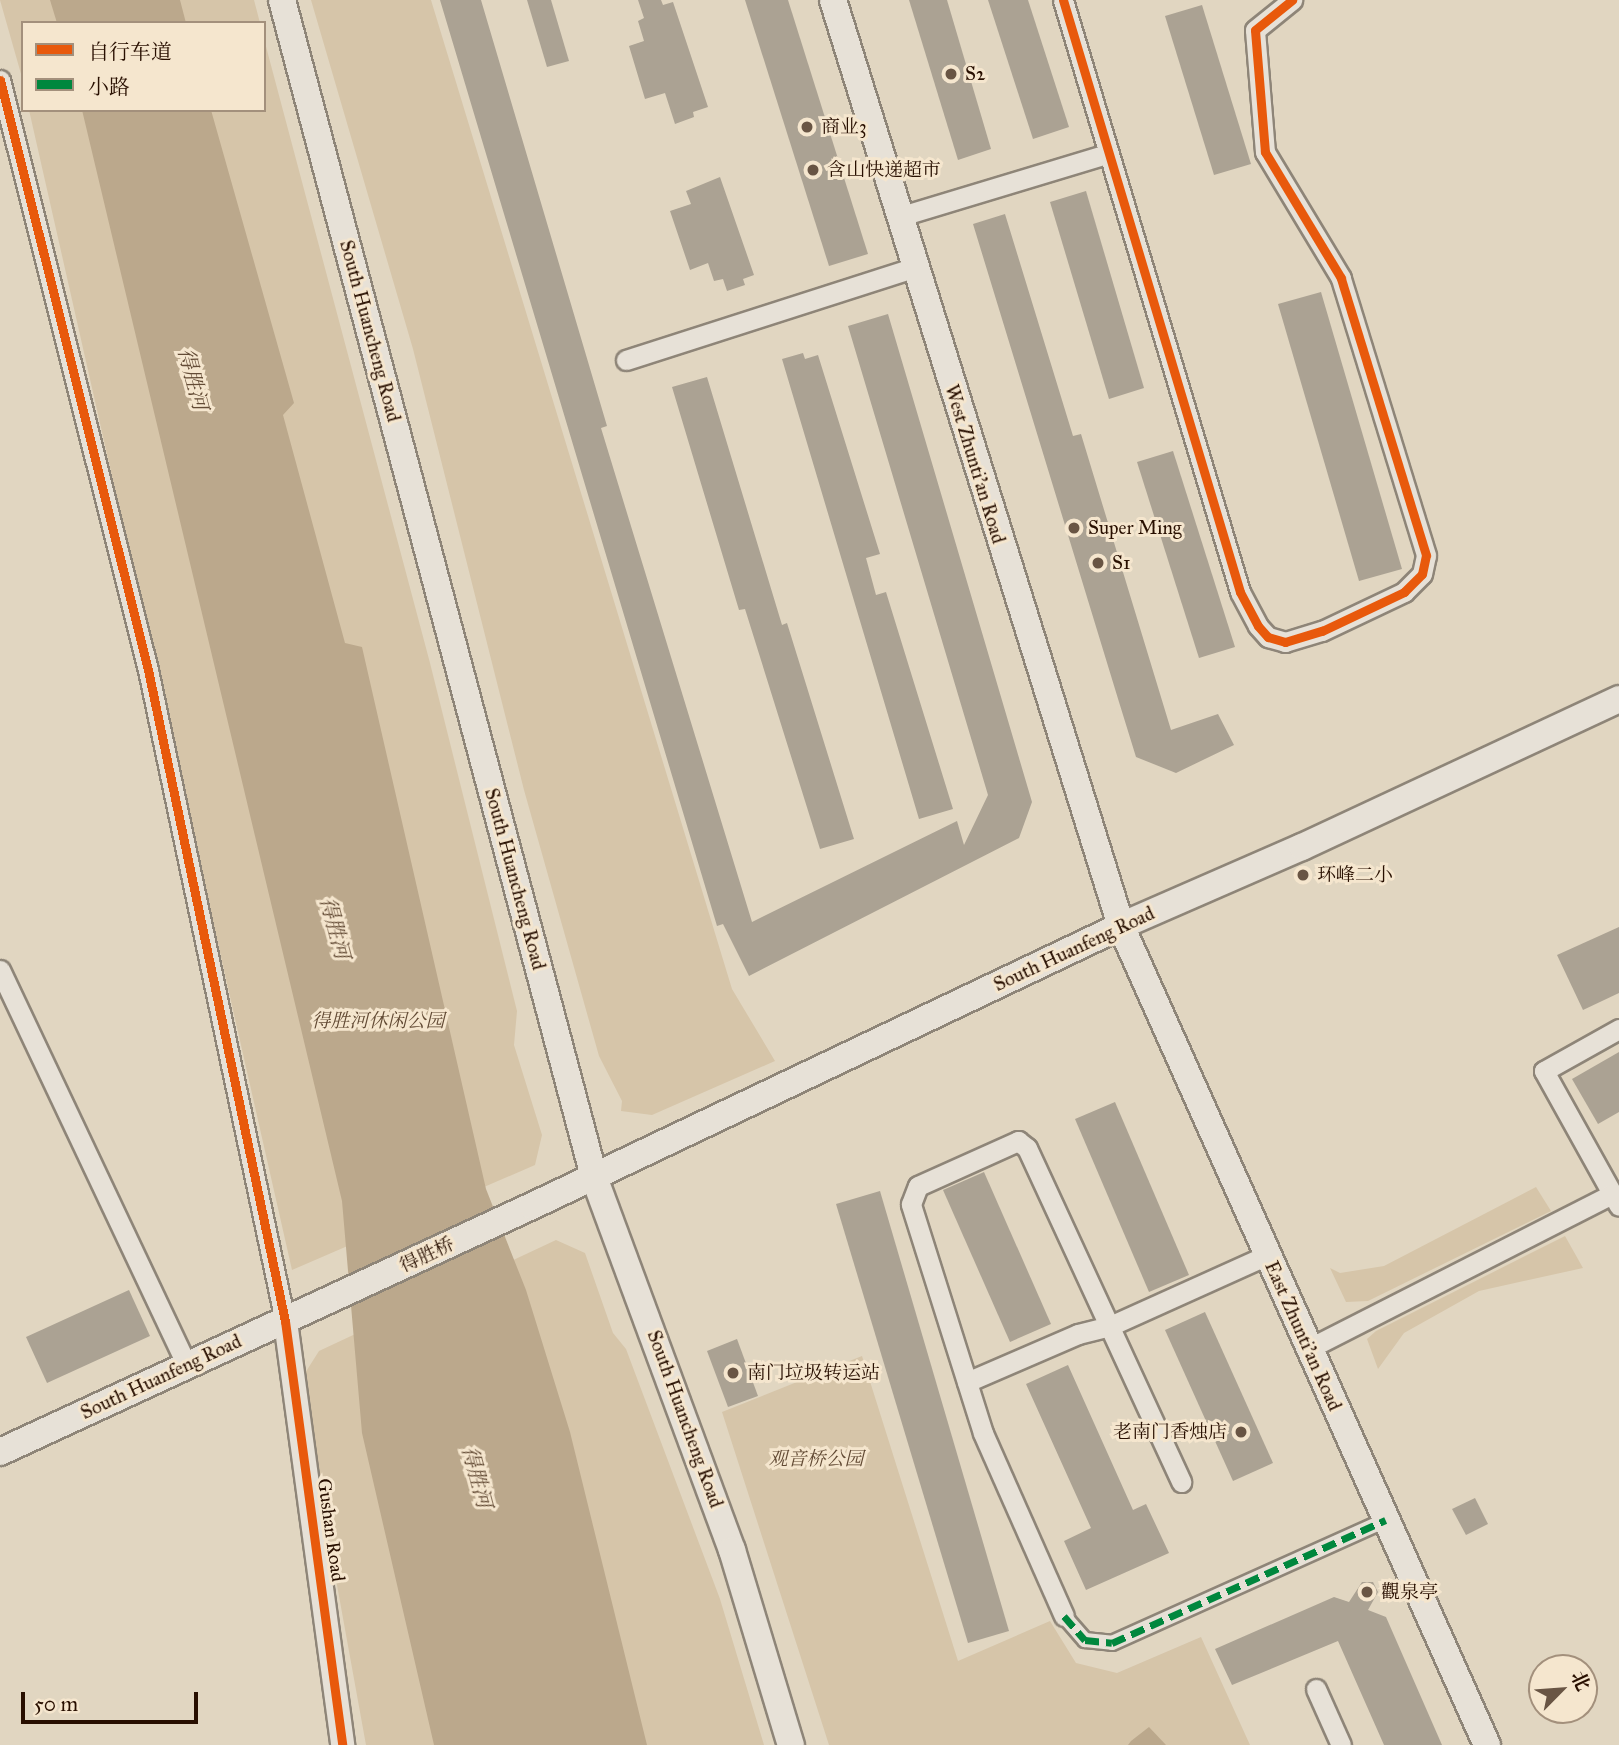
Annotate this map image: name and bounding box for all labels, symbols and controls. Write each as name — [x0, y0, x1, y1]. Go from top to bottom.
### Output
legend — [21, 21, 266, 112]
text: 自行车道 — [88, 39, 172, 65]
place label: S2 — [965, 63, 985, 85]
marker: S2 — [943, 66, 959, 82]
text: 小路 — [88, 74, 130, 100]
place label: 商业3 — [821, 116, 867, 138]
marker: 商业3 — [799, 119, 815, 135]
place label: 含山快递超市 — [827, 159, 941, 181]
marker: 含山快递超市 — [805, 162, 821, 178]
street label: South Huancheng Road — [335, 238, 405, 424]
water label: 得胜河 — [173, 345, 213, 413]
street label: West Zhunti'an Road — [940, 382, 1010, 546]
place label: Super Ming — [1088, 517, 1182, 539]
marker: Super Ming — [1066, 520, 1082, 536]
place label: S1 — [1112, 552, 1130, 574]
marker: S1 — [1090, 555, 1106, 571]
street label: South Huancheng Road — [480, 786, 550, 972]
place label: 环峰二小 — [1317, 864, 1393, 886]
marker: 环峰二小 — [1295, 867, 1311, 883]
water label: 得胜河 — [315, 894, 355, 962]
street label: South Huanfeng Road — [990, 902, 1158, 996]
park label: 得胜河休闲公园 — [312, 1010, 444, 1032]
street label: 得胜桥 — [396, 1233, 458, 1277]
street label: East Zhunti'an Road — [1260, 1258, 1346, 1414]
street label: South Huancheng Road — [642, 1327, 728, 1511]
street label: South Huanfeng Road — [77, 1330, 245, 1424]
place label: 南门垃圾转运站 — [747, 1362, 880, 1384]
marker: 南门垃圾转运站 — [725, 1365, 741, 1381]
place label: 老南门香烛店 — [1113, 1421, 1227, 1443]
marker: 老南门香烛店 — [1233, 1424, 1249, 1440]
water label: 得胜河 — [457, 1443, 497, 1511]
park label: 观音桥公园 — [769, 1448, 863, 1470]
street label: Gushan Road — [312, 1477, 350, 1583]
place label: 觀泉亭 — [1381, 1581, 1438, 1603]
marker: 觀泉亭 — [1359, 1584, 1375, 1600]
north arrow — [1528, 1654, 1598, 1724]
text: 北 — [1566, 1667, 1595, 1694]
scale bar — [24, 1678, 201, 1722]
text: 50 m — [34, 1691, 78, 1717]

